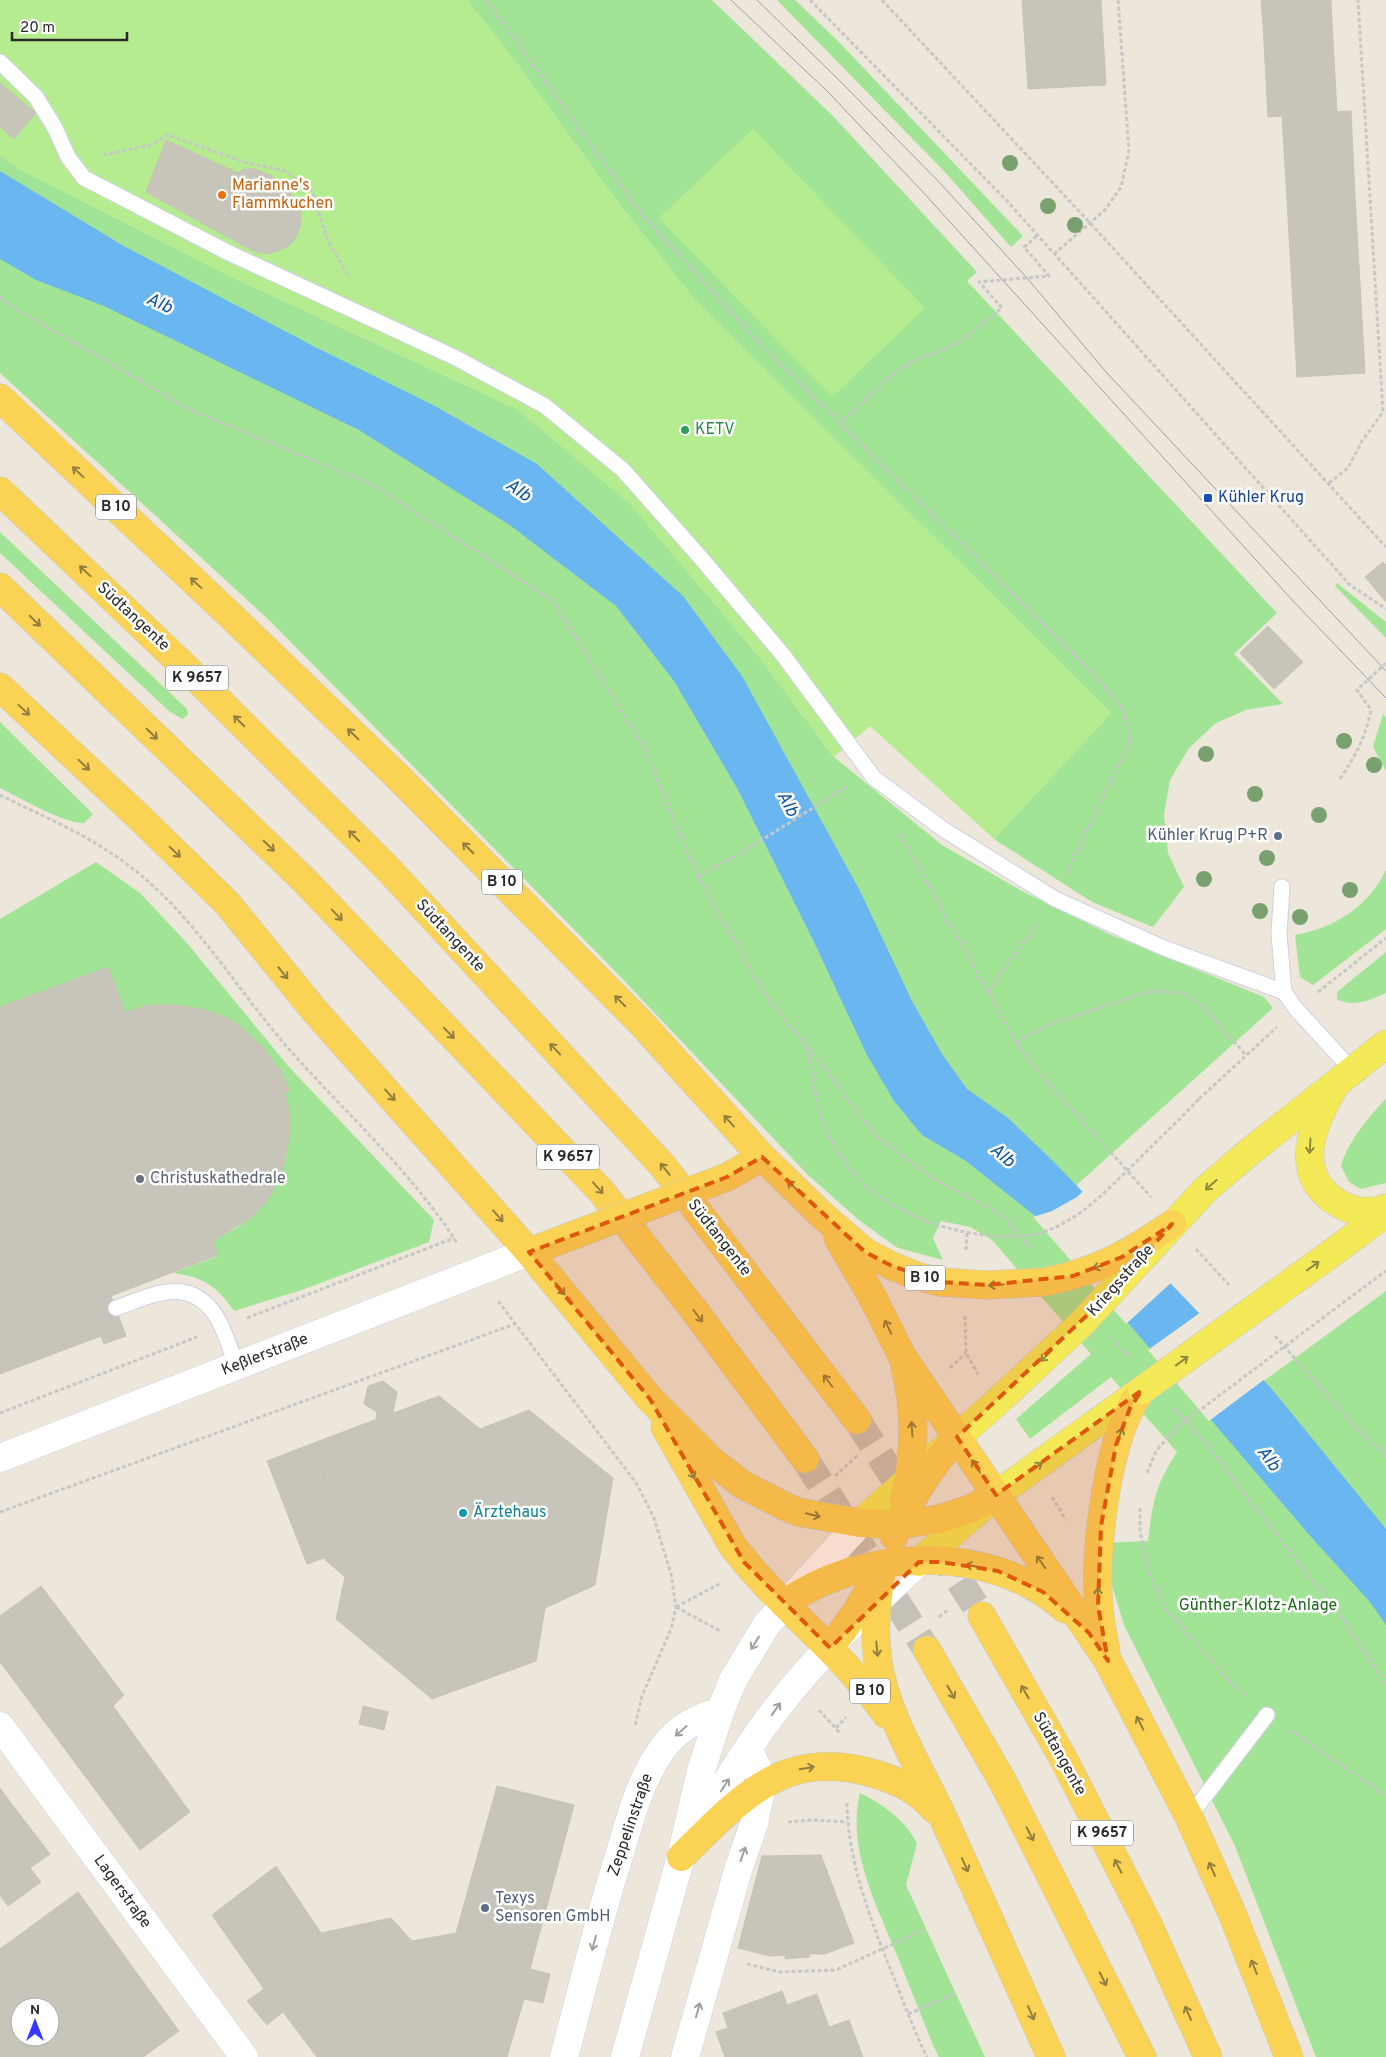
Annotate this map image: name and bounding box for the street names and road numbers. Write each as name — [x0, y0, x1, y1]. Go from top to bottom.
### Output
road number: B 10 — [96, 494, 136, 520]
street label: Südtangente — [92, 578, 174, 656]
road number: K 9657 — [166, 666, 228, 690]
road number: B 10 — [482, 870, 522, 894]
street label: Südtangente — [411, 895, 489, 977]
road number: K 9657 — [537, 1144, 599, 1170]
street label: Südtangente — [683, 1195, 755, 1281]
street label: Kriegsstraße — [1083, 1241, 1159, 1321]
road number: B 10 — [905, 1266, 945, 1290]
street label: Keßlerstraße — [219, 1329, 311, 1381]
road number: B 10 — [850, 1678, 890, 1704]
street label: Südtangente — [1028, 1709, 1090, 1799]
street label: Zeppelinstraße — [604, 1771, 658, 1879]
road number: K 9657 — [1071, 1820, 1133, 1846]
street label: Lagerstraße — [89, 1851, 155, 1933]

